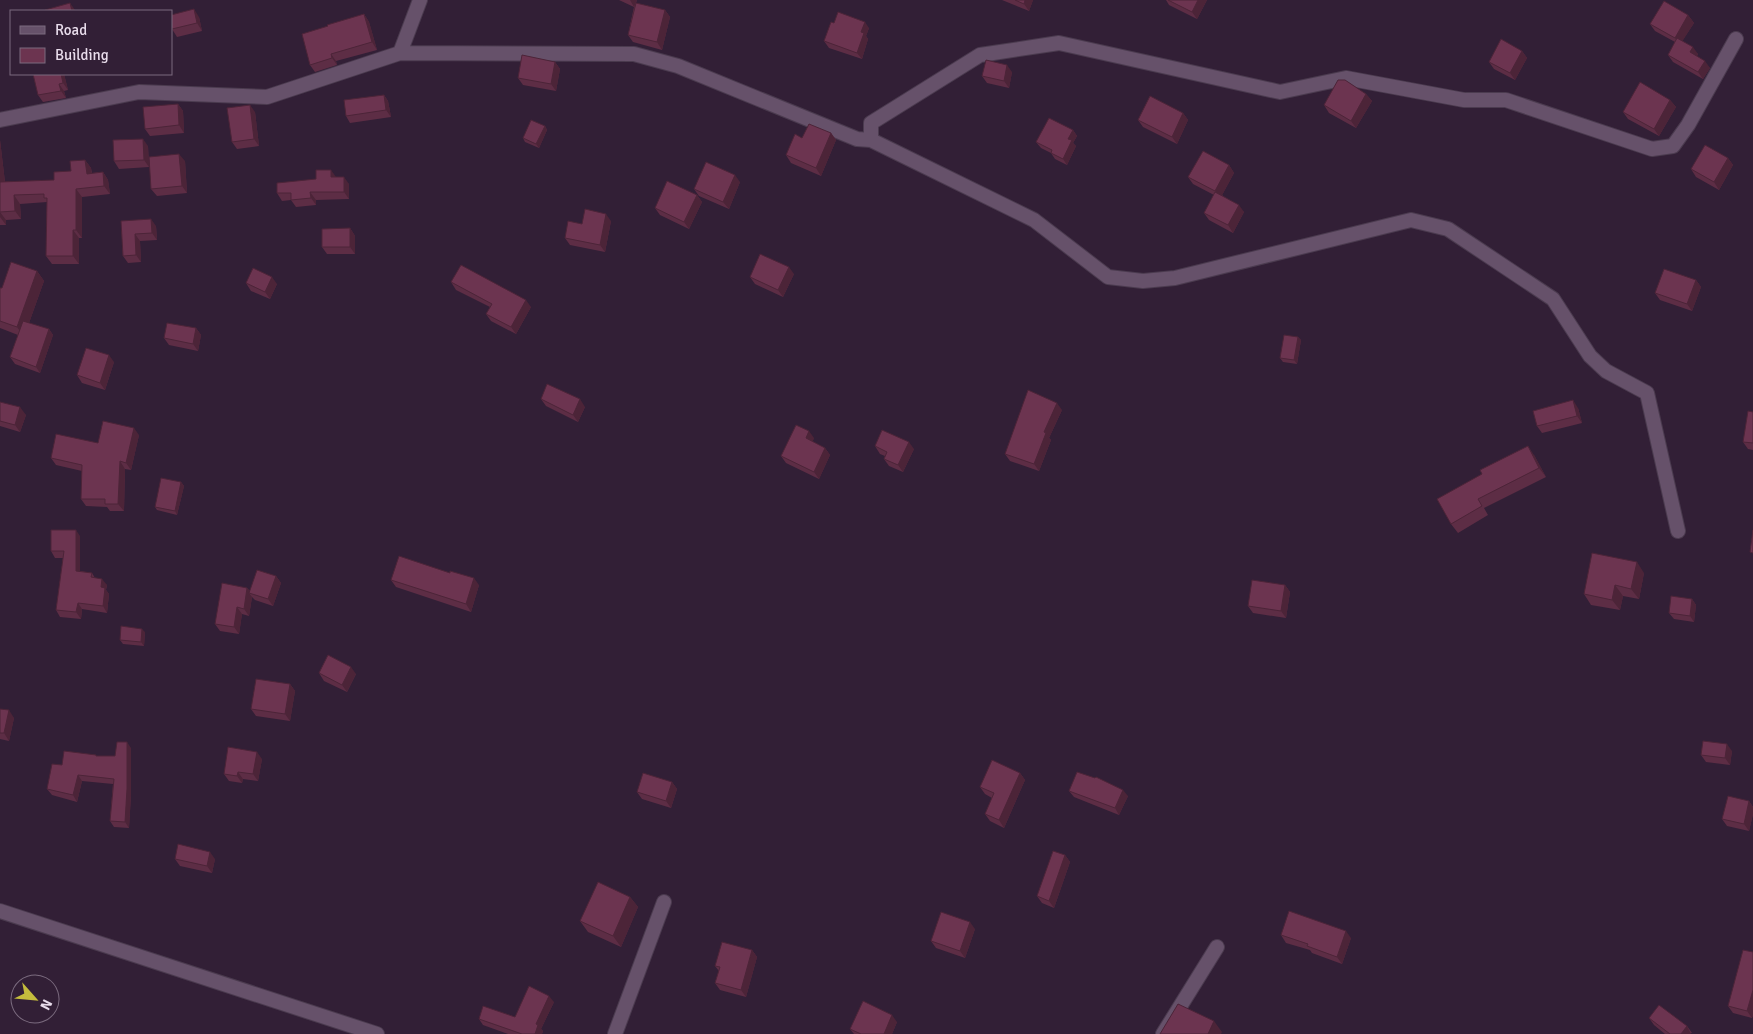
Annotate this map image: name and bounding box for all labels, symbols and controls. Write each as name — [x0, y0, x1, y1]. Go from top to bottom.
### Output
legend — [10, 10, 172, 75]
text: Road — [55, 21, 87, 39]
text: Building — [55, 46, 109, 64]
north arrow — [10, 974, 60, 1024]
text: N — [36, 996, 56, 1013]

